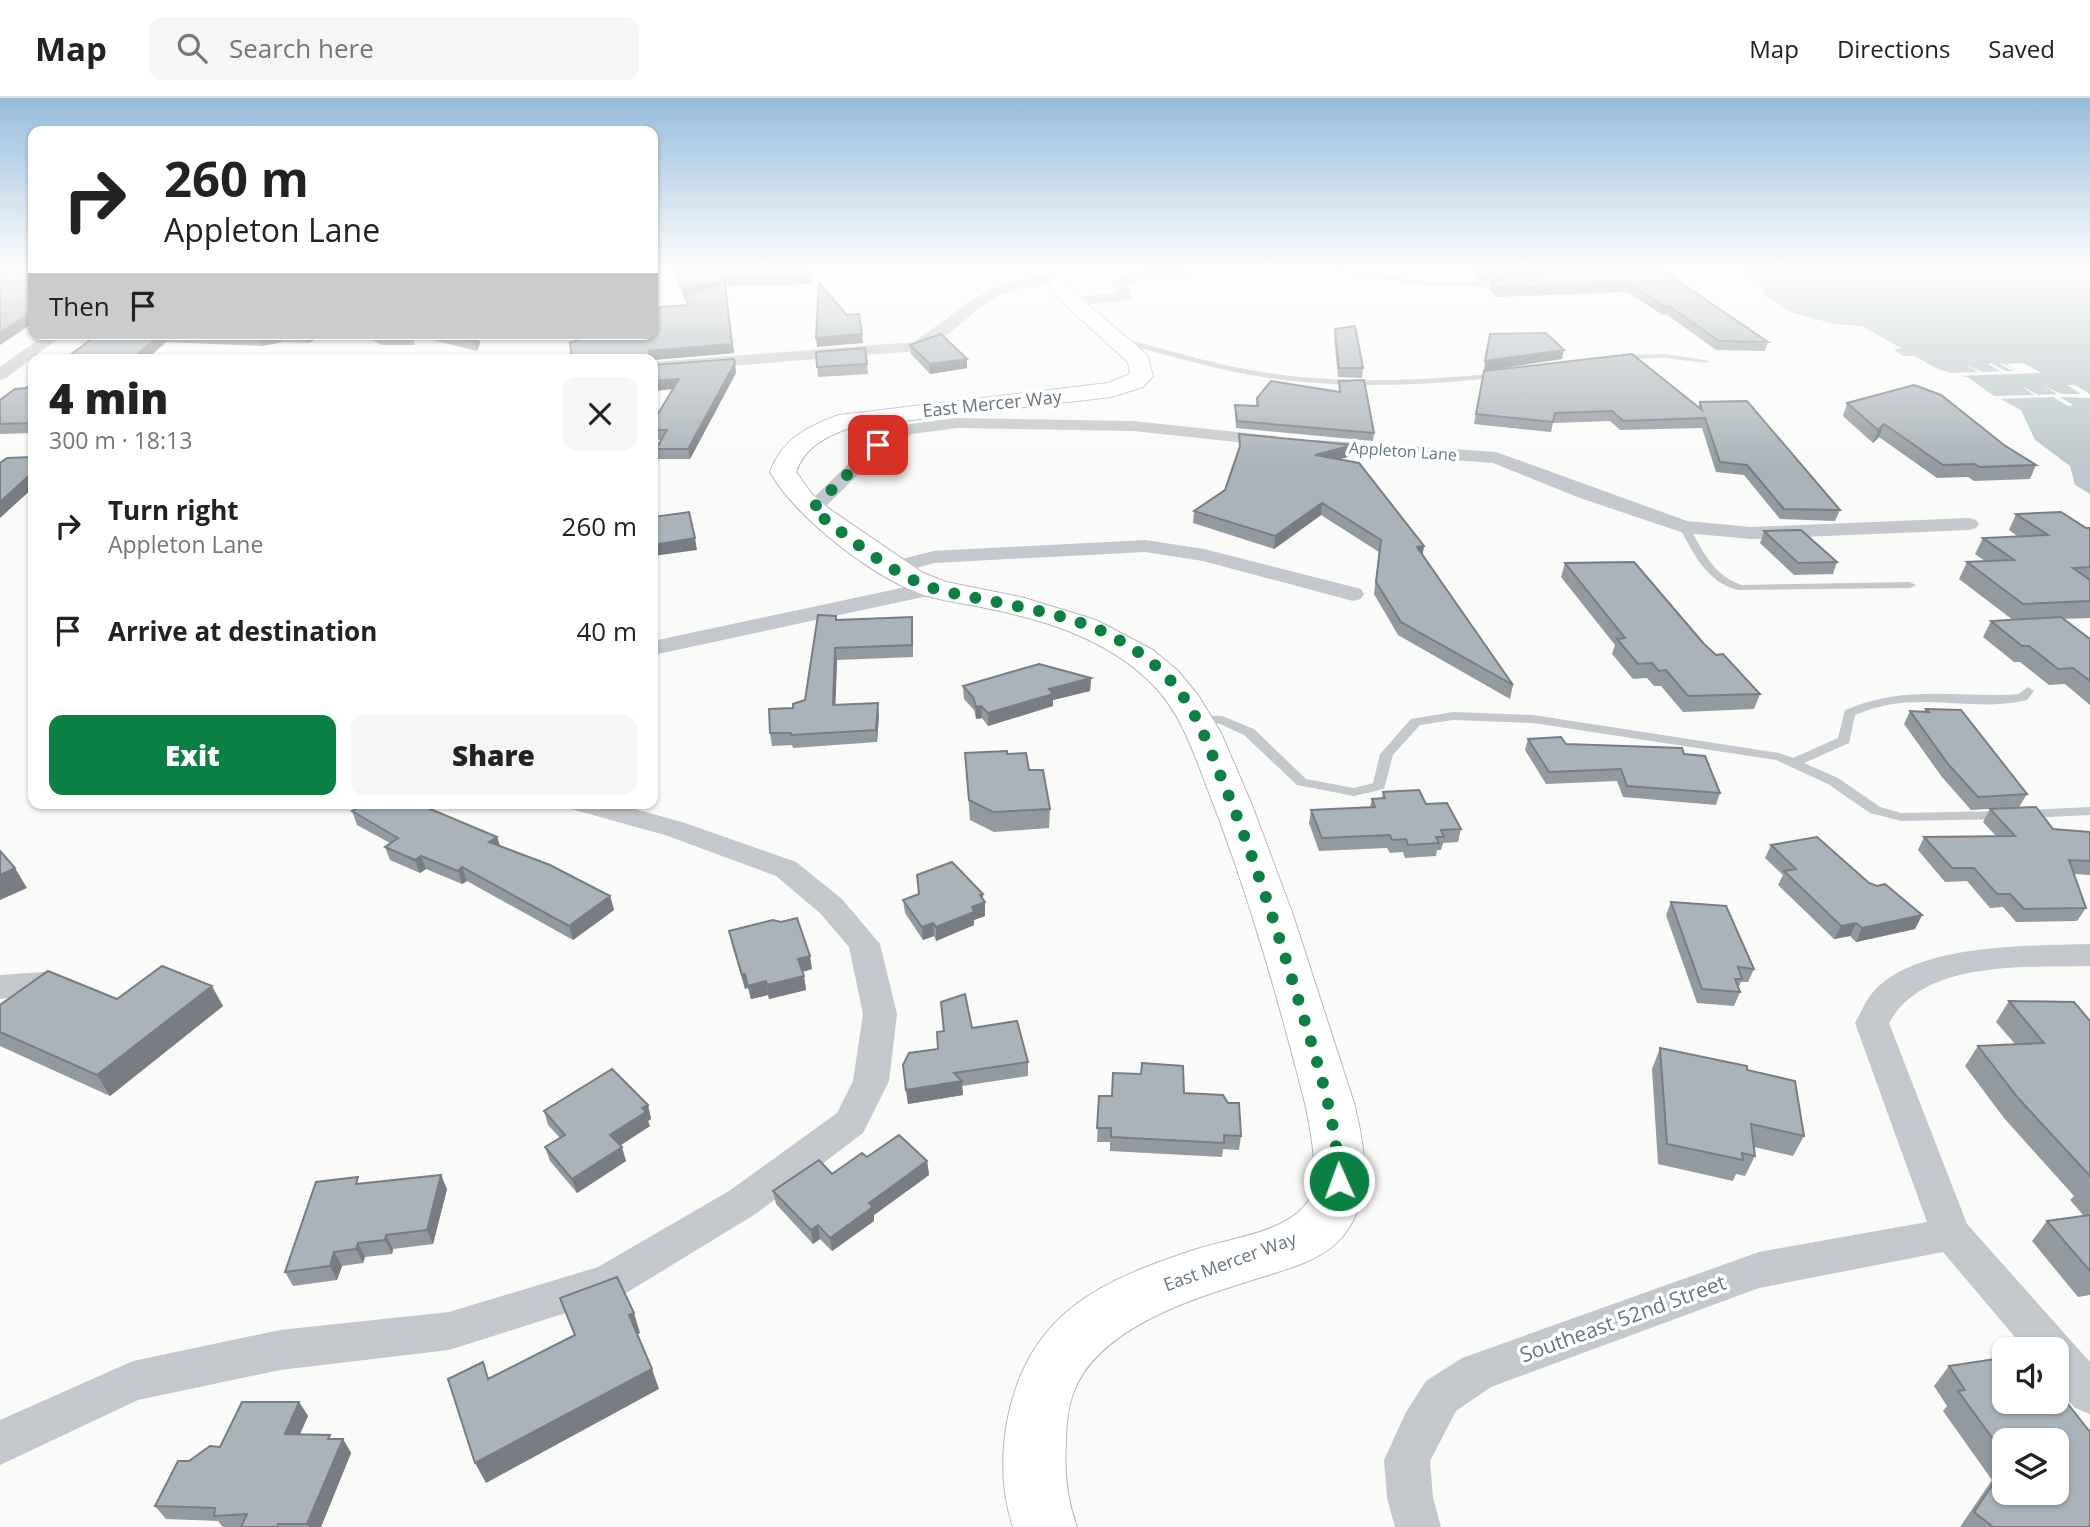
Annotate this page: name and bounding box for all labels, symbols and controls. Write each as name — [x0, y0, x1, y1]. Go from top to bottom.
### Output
search box — [149, 17, 639, 80]
text: Map — [35, 26, 107, 71]
icon: search — [173, 29, 211, 67]
text: Search here — [229, 30, 374, 66]
text: Map — [1749, 32, 1799, 65]
text: Directions — [1837, 32, 1950, 65]
text: Saved — [1988, 32, 2055, 65]
text: 260 m — [164, 145, 309, 211]
icon: right — [49, 154, 140, 245]
text: Appleton Lane — [164, 208, 380, 251]
icon: arrive — [124, 287, 162, 325]
text: Then — [49, 288, 110, 324]
text: 4 min — [49, 369, 168, 426]
button: close — [563, 377, 637, 451]
street label: East Mercer Way — [921, 384, 1064, 422]
pin — [848, 415, 908, 475]
text: 300 m · 18:13 — [49, 424, 192, 456]
icon: arrive — [859, 426, 897, 464]
street label: Appleton Lane — [1348, 436, 1458, 466]
text: Turn right — [108, 492, 239, 528]
icon: right — [49, 507, 87, 545]
text: 260 m — [562, 508, 637, 544]
text: Appleton Lane — [108, 528, 263, 560]
icon: arrive — [49, 612, 87, 650]
text: Arrive at destination — [108, 613, 377, 649]
text: 40 m — [576, 613, 637, 649]
button: Exit — [49, 715, 336, 795]
button: Share — [350, 715, 637, 795]
position arrow — [1302, 1144, 1376, 1218]
street label: East Mercer Way — [1160, 1226, 1300, 1296]
street label: Southeast 52nd Street — [1516, 1268, 1730, 1368]
map controls — [1992, 1337, 2069, 1505]
button: sound — [1992, 1337, 2069, 1414]
button: layers — [1992, 1428, 2069, 1505]

